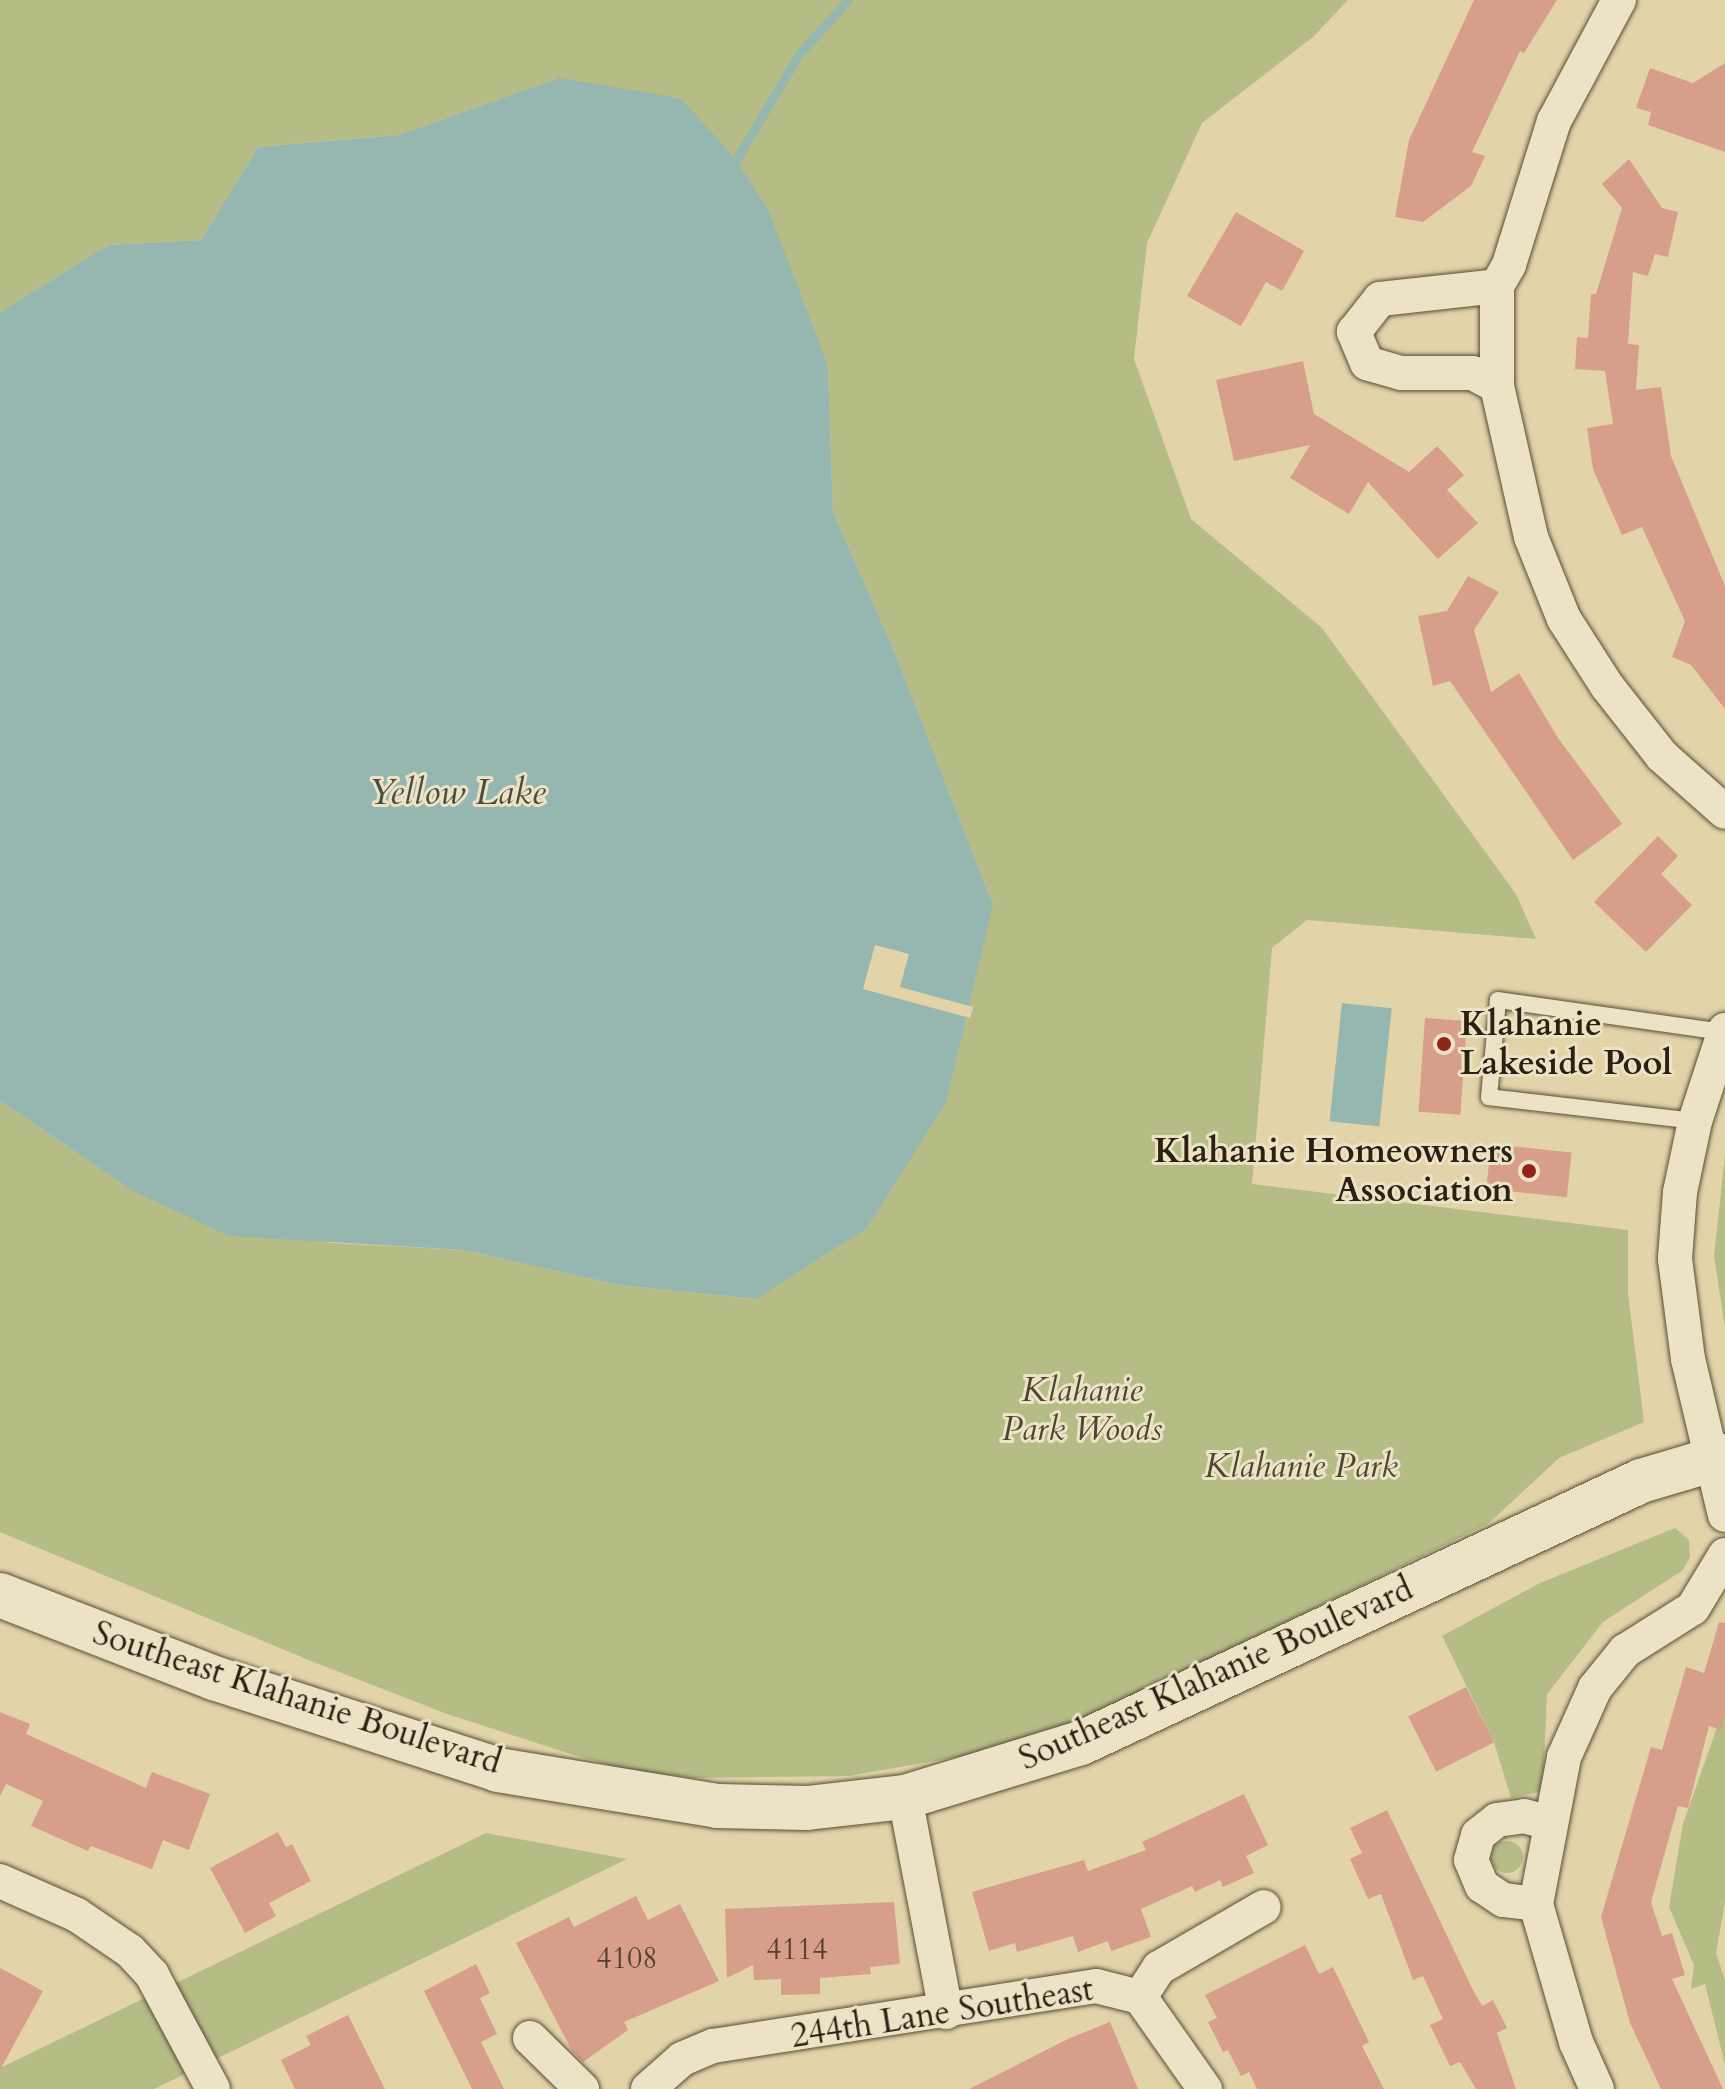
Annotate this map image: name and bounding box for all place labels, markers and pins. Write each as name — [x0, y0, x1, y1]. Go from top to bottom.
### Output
place label: Klahanie Lakeside Pool — [1460, 1004, 1672, 1084]
marker: Klahanie Lakeside Pool — [1435, 1035, 1453, 1053]
place label: Klahanie Homeowners Association — [1154, 1131, 1513, 1210]
marker: Klahanie Homeowners Association — [1520, 1162, 1538, 1180]

